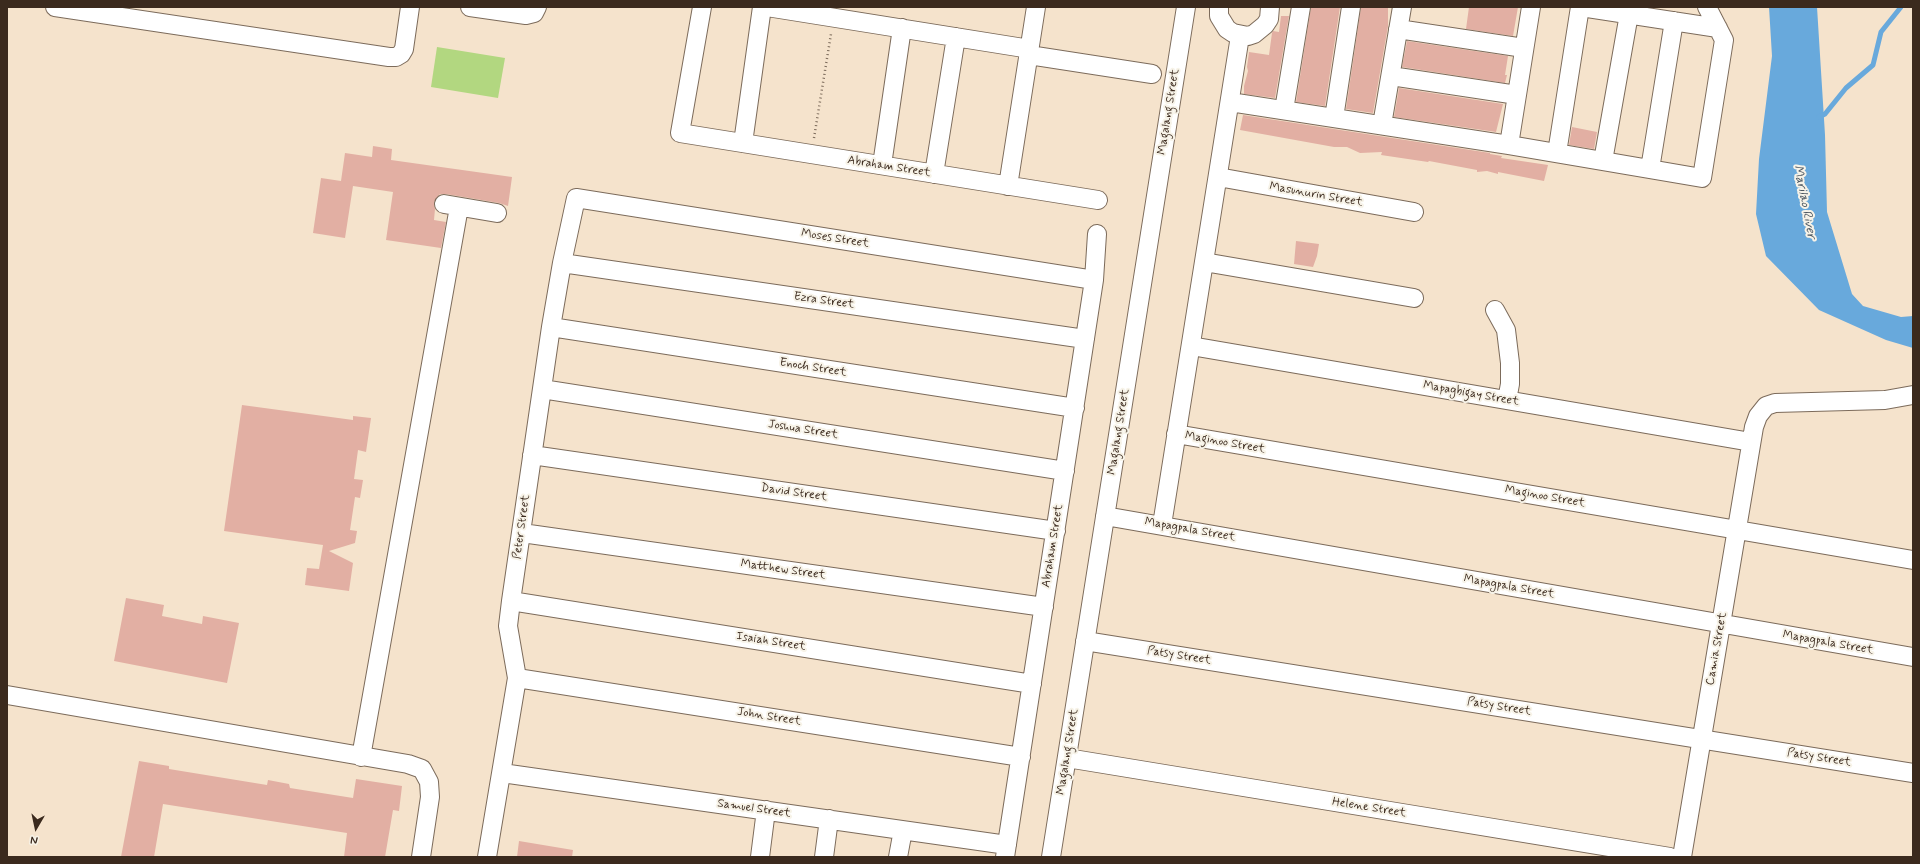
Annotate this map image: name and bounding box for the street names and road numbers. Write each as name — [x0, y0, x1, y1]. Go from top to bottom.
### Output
street label: Magalang Street — [1155, 68, 1183, 156]
street label: Abraham Street — [846, 153, 932, 181]
street label: Masunurin Street — [1268, 180, 1364, 210]
street label: Moses Street — [800, 227, 870, 251]
street label: Ezra Street — [793, 290, 855, 312]
street label: Enoch Street — [779, 356, 847, 380]
street label: Mapagbigay Street — [1422, 378, 1520, 410]
street label: Magalang Street — [1105, 388, 1133, 476]
street label: Joshua Street — [767, 417, 839, 443]
street label: Maginoo Street — [1184, 429, 1266, 457]
street label: David Street — [760, 481, 828, 505]
street label: Maginoo Street — [1504, 483, 1586, 511]
street label: Peter Street — [510, 494, 534, 560]
street label: Abraham Street — [1039, 503, 1067, 589]
street label: Mapagpala Street — [1144, 515, 1236, 545]
street label: Matthew Street — [740, 557, 826, 583]
street label: Mapagpala Street — [1463, 572, 1555, 602]
street label: Camia Street — [1704, 611, 1730, 687]
street label: Mapagpala Street — [1782, 628, 1874, 658]
street label: Isaiah Street — [735, 629, 807, 655]
street label: Patsy Street — [1146, 644, 1212, 668]
street label: Patsy Street — [1466, 695, 1532, 719]
street label: John Street — [736, 705, 802, 729]
street label: Magalang Street — [1054, 708, 1082, 796]
street label: Patsy Street — [1786, 746, 1852, 770]
street label: Helene Street — [1331, 795, 1407, 821]
street label: Samuel Street — [716, 797, 792, 821]

